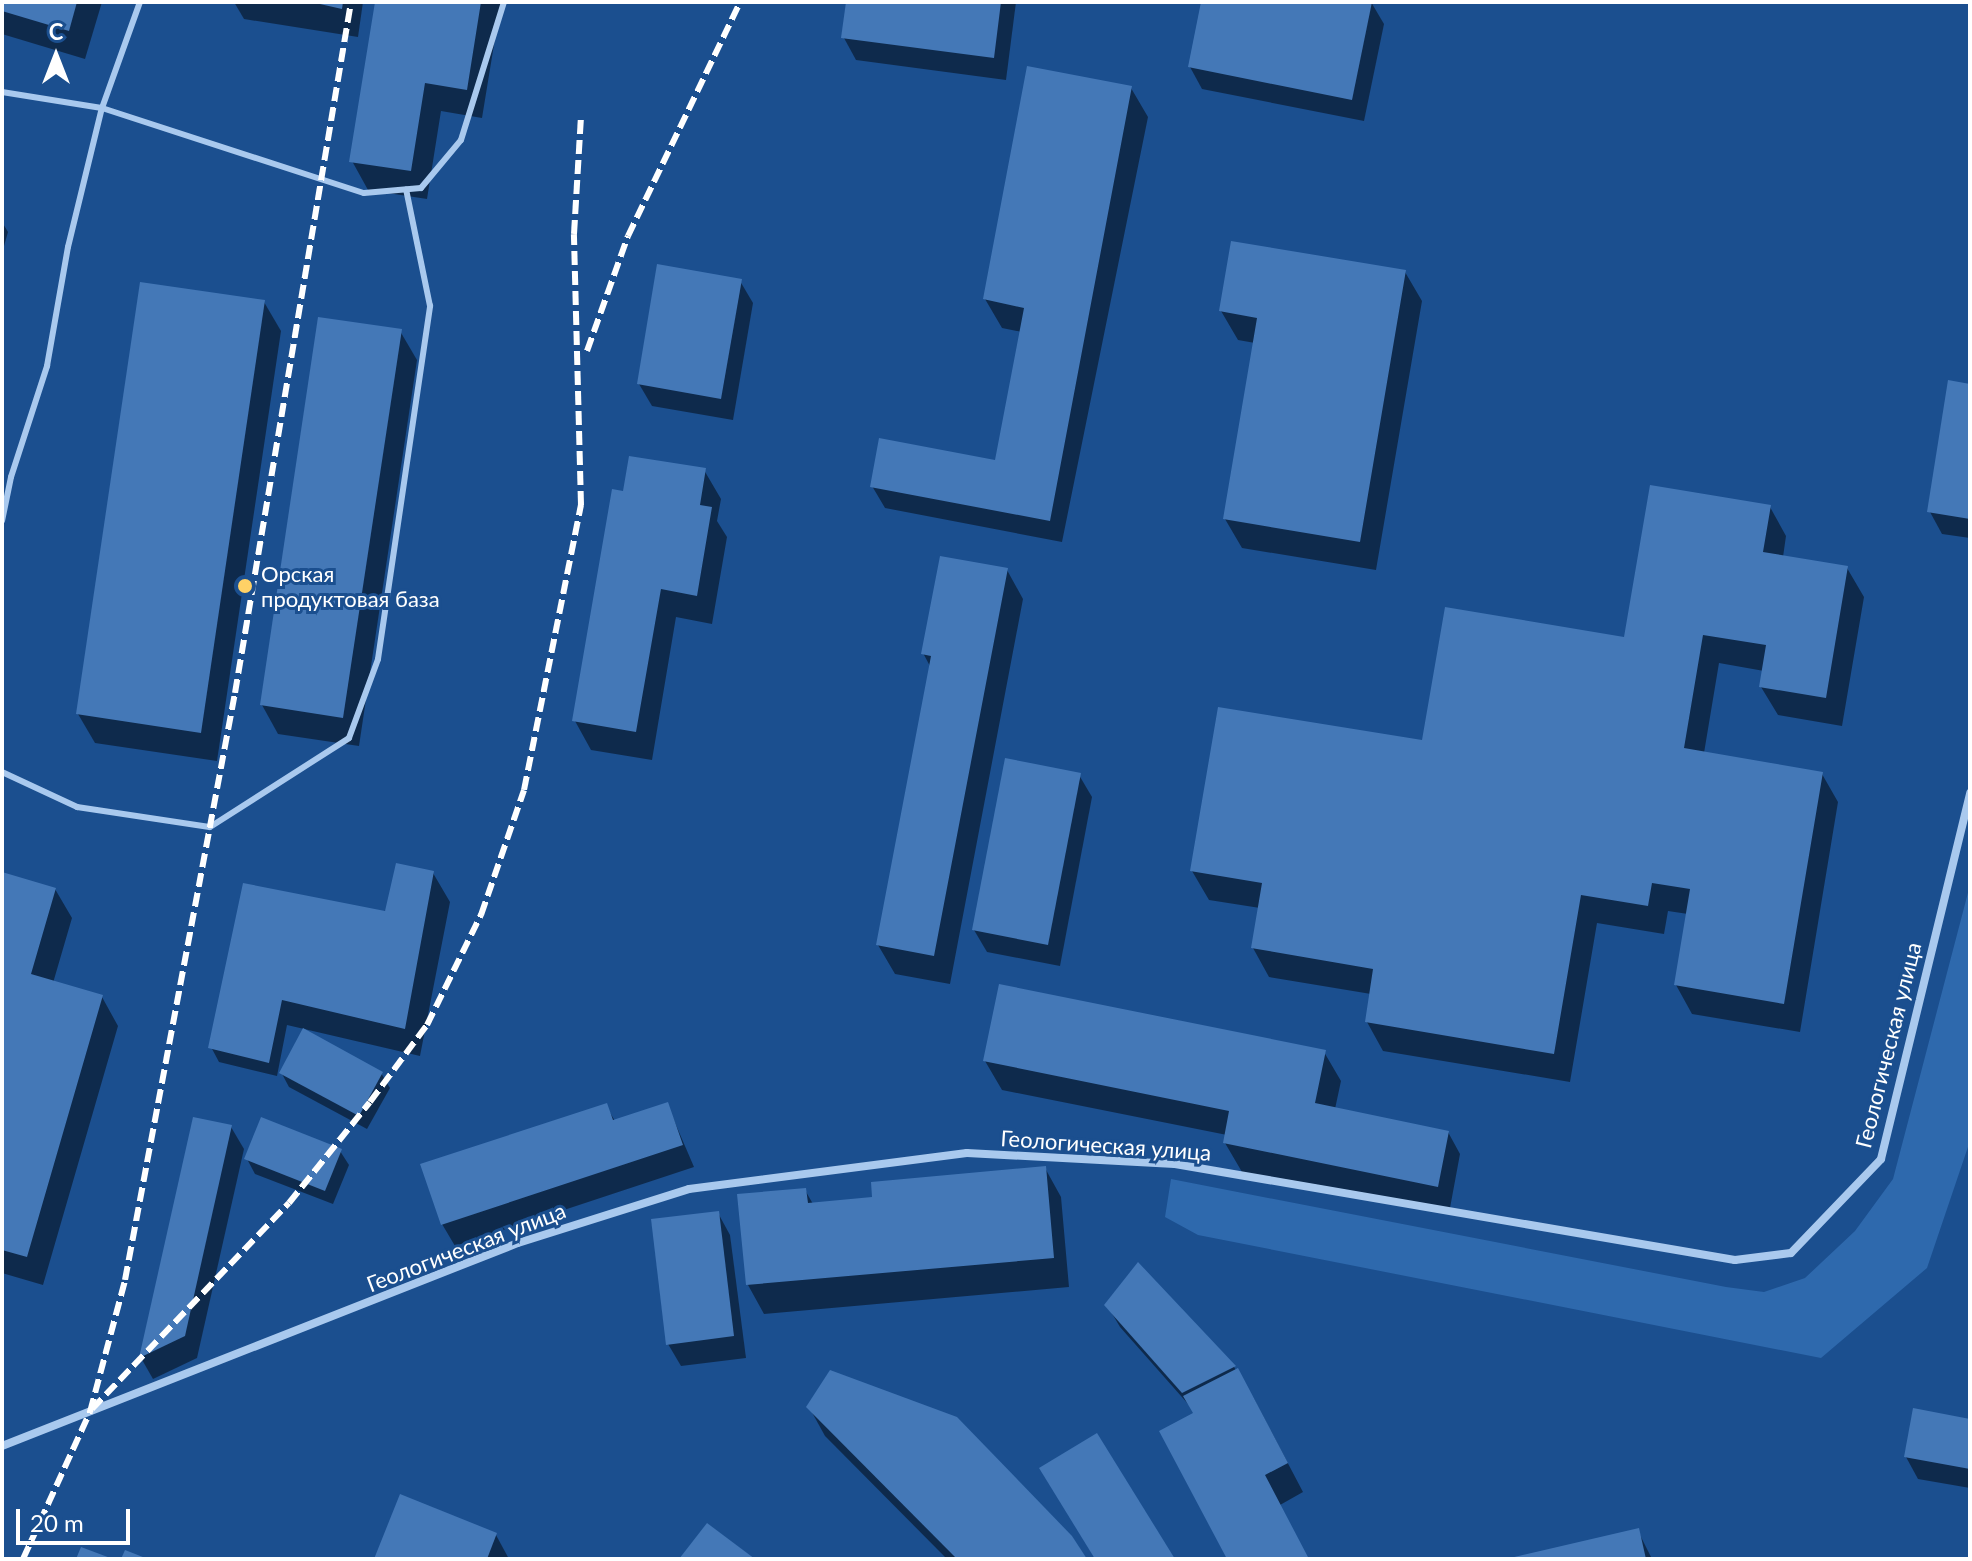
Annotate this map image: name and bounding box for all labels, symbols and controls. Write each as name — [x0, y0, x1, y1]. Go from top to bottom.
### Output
north arrow — [16, 16, 96, 96]
text: С — [49, 18, 63, 45]
place label: Орская продуктовая база — [261, 560, 440, 612]
marker: Орская продуктовая база — [236, 577, 254, 595]
street label: Геологическая улица — [1850, 939, 1926, 1151]
street label: Геологическая улица — [1000, 1124, 1212, 1166]
street label: Геологическая улица — [363, 1197, 569, 1297]
scale bar — [20, 1493, 134, 1543]
text: 20 m — [30, 1508, 84, 1537]

